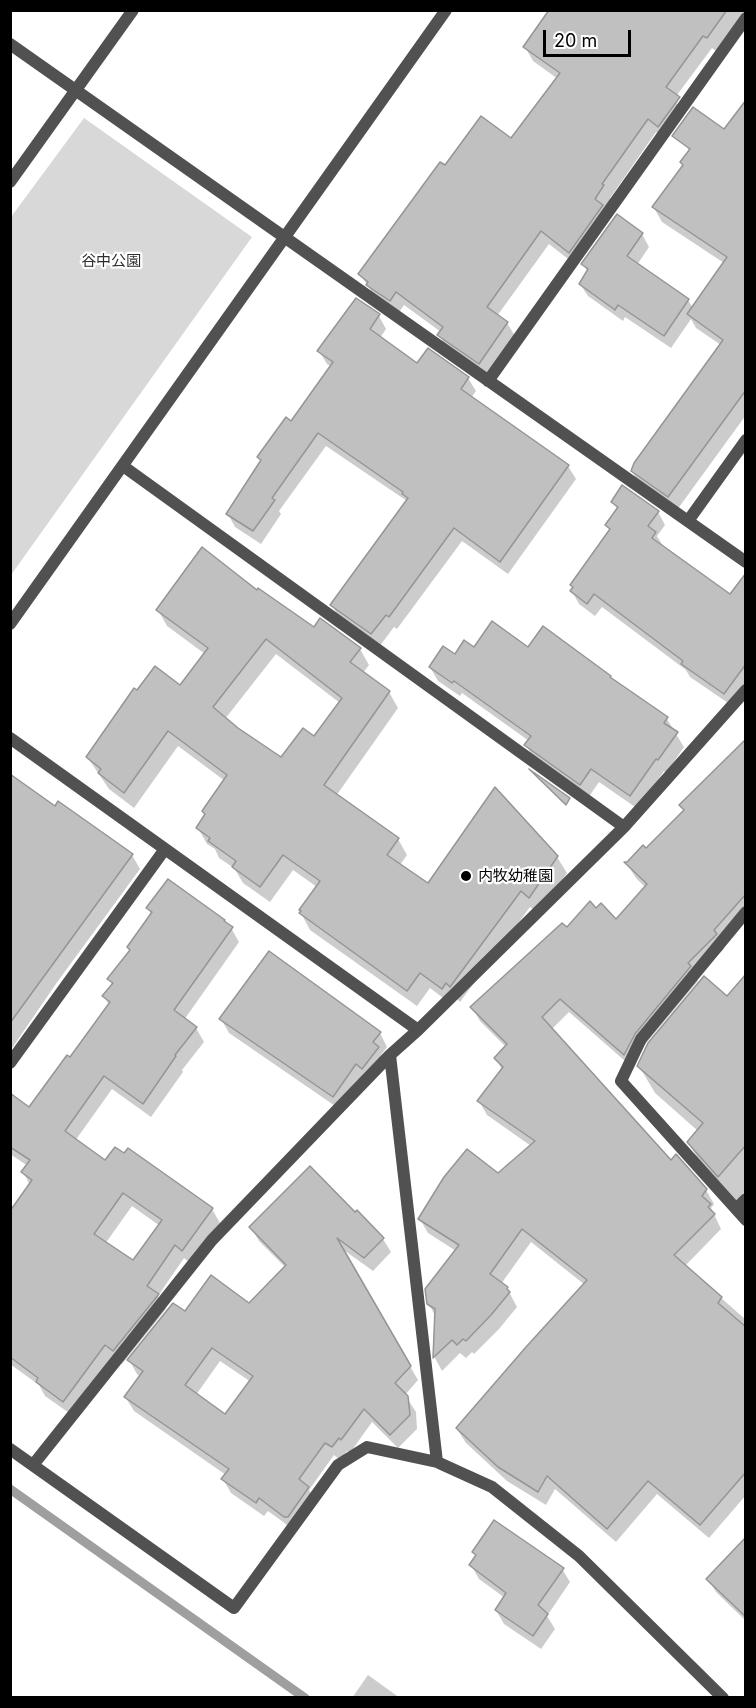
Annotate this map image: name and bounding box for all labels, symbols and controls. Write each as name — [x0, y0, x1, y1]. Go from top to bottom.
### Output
scale bar — [546, 18, 634, 56]
text: 20 m — [554, 30, 597, 51]
park label: 谷中公園 — [81, 252, 141, 270]
place label: 内牧幼稚園 — [478, 867, 553, 885]
marker: 内牧幼稚園 — [459, 869, 473, 883]

